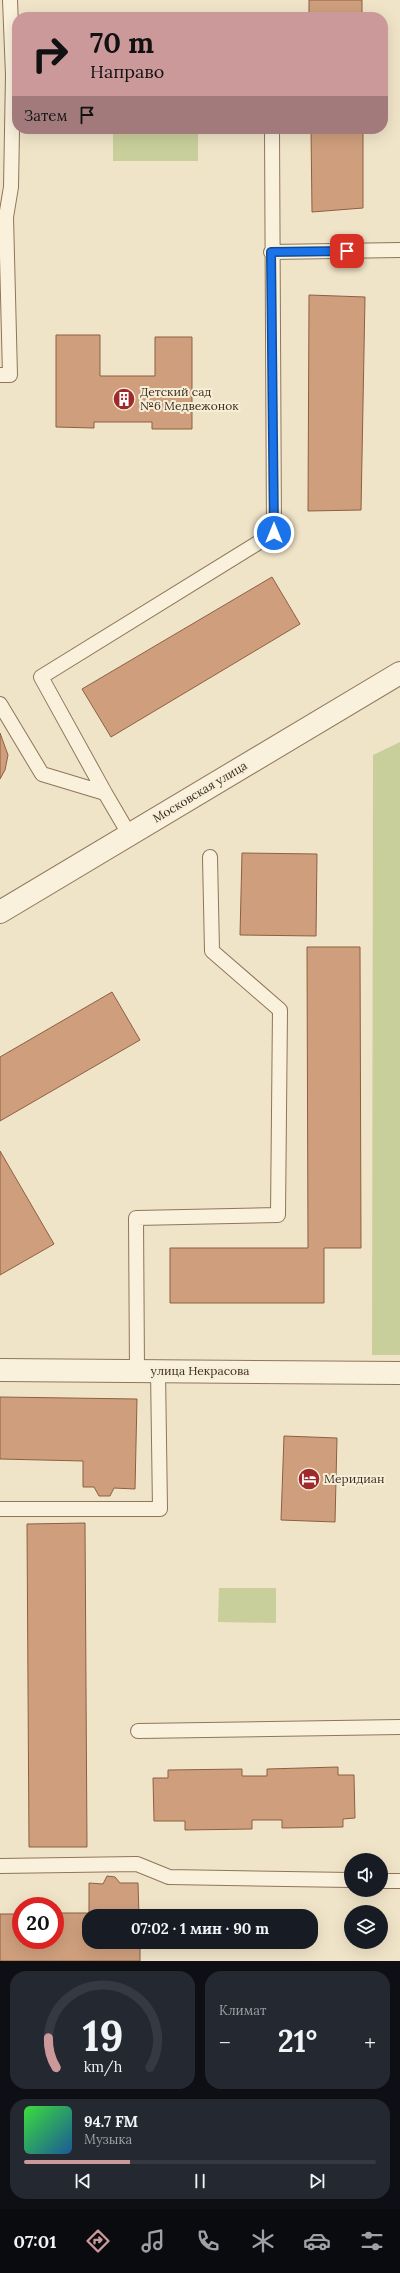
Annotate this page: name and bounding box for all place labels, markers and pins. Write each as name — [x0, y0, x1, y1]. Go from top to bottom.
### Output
pin — [330, 234, 364, 268]
place label: Детский сад №6 Медвежонок — [140, 384, 239, 413]
building icon: Детский сад №6 Медвежонок — [111, 386, 137, 412]
hotel icon: Меридиан — [296, 1466, 322, 1492]
place label: Меридиан — [324, 1471, 384, 1486]

